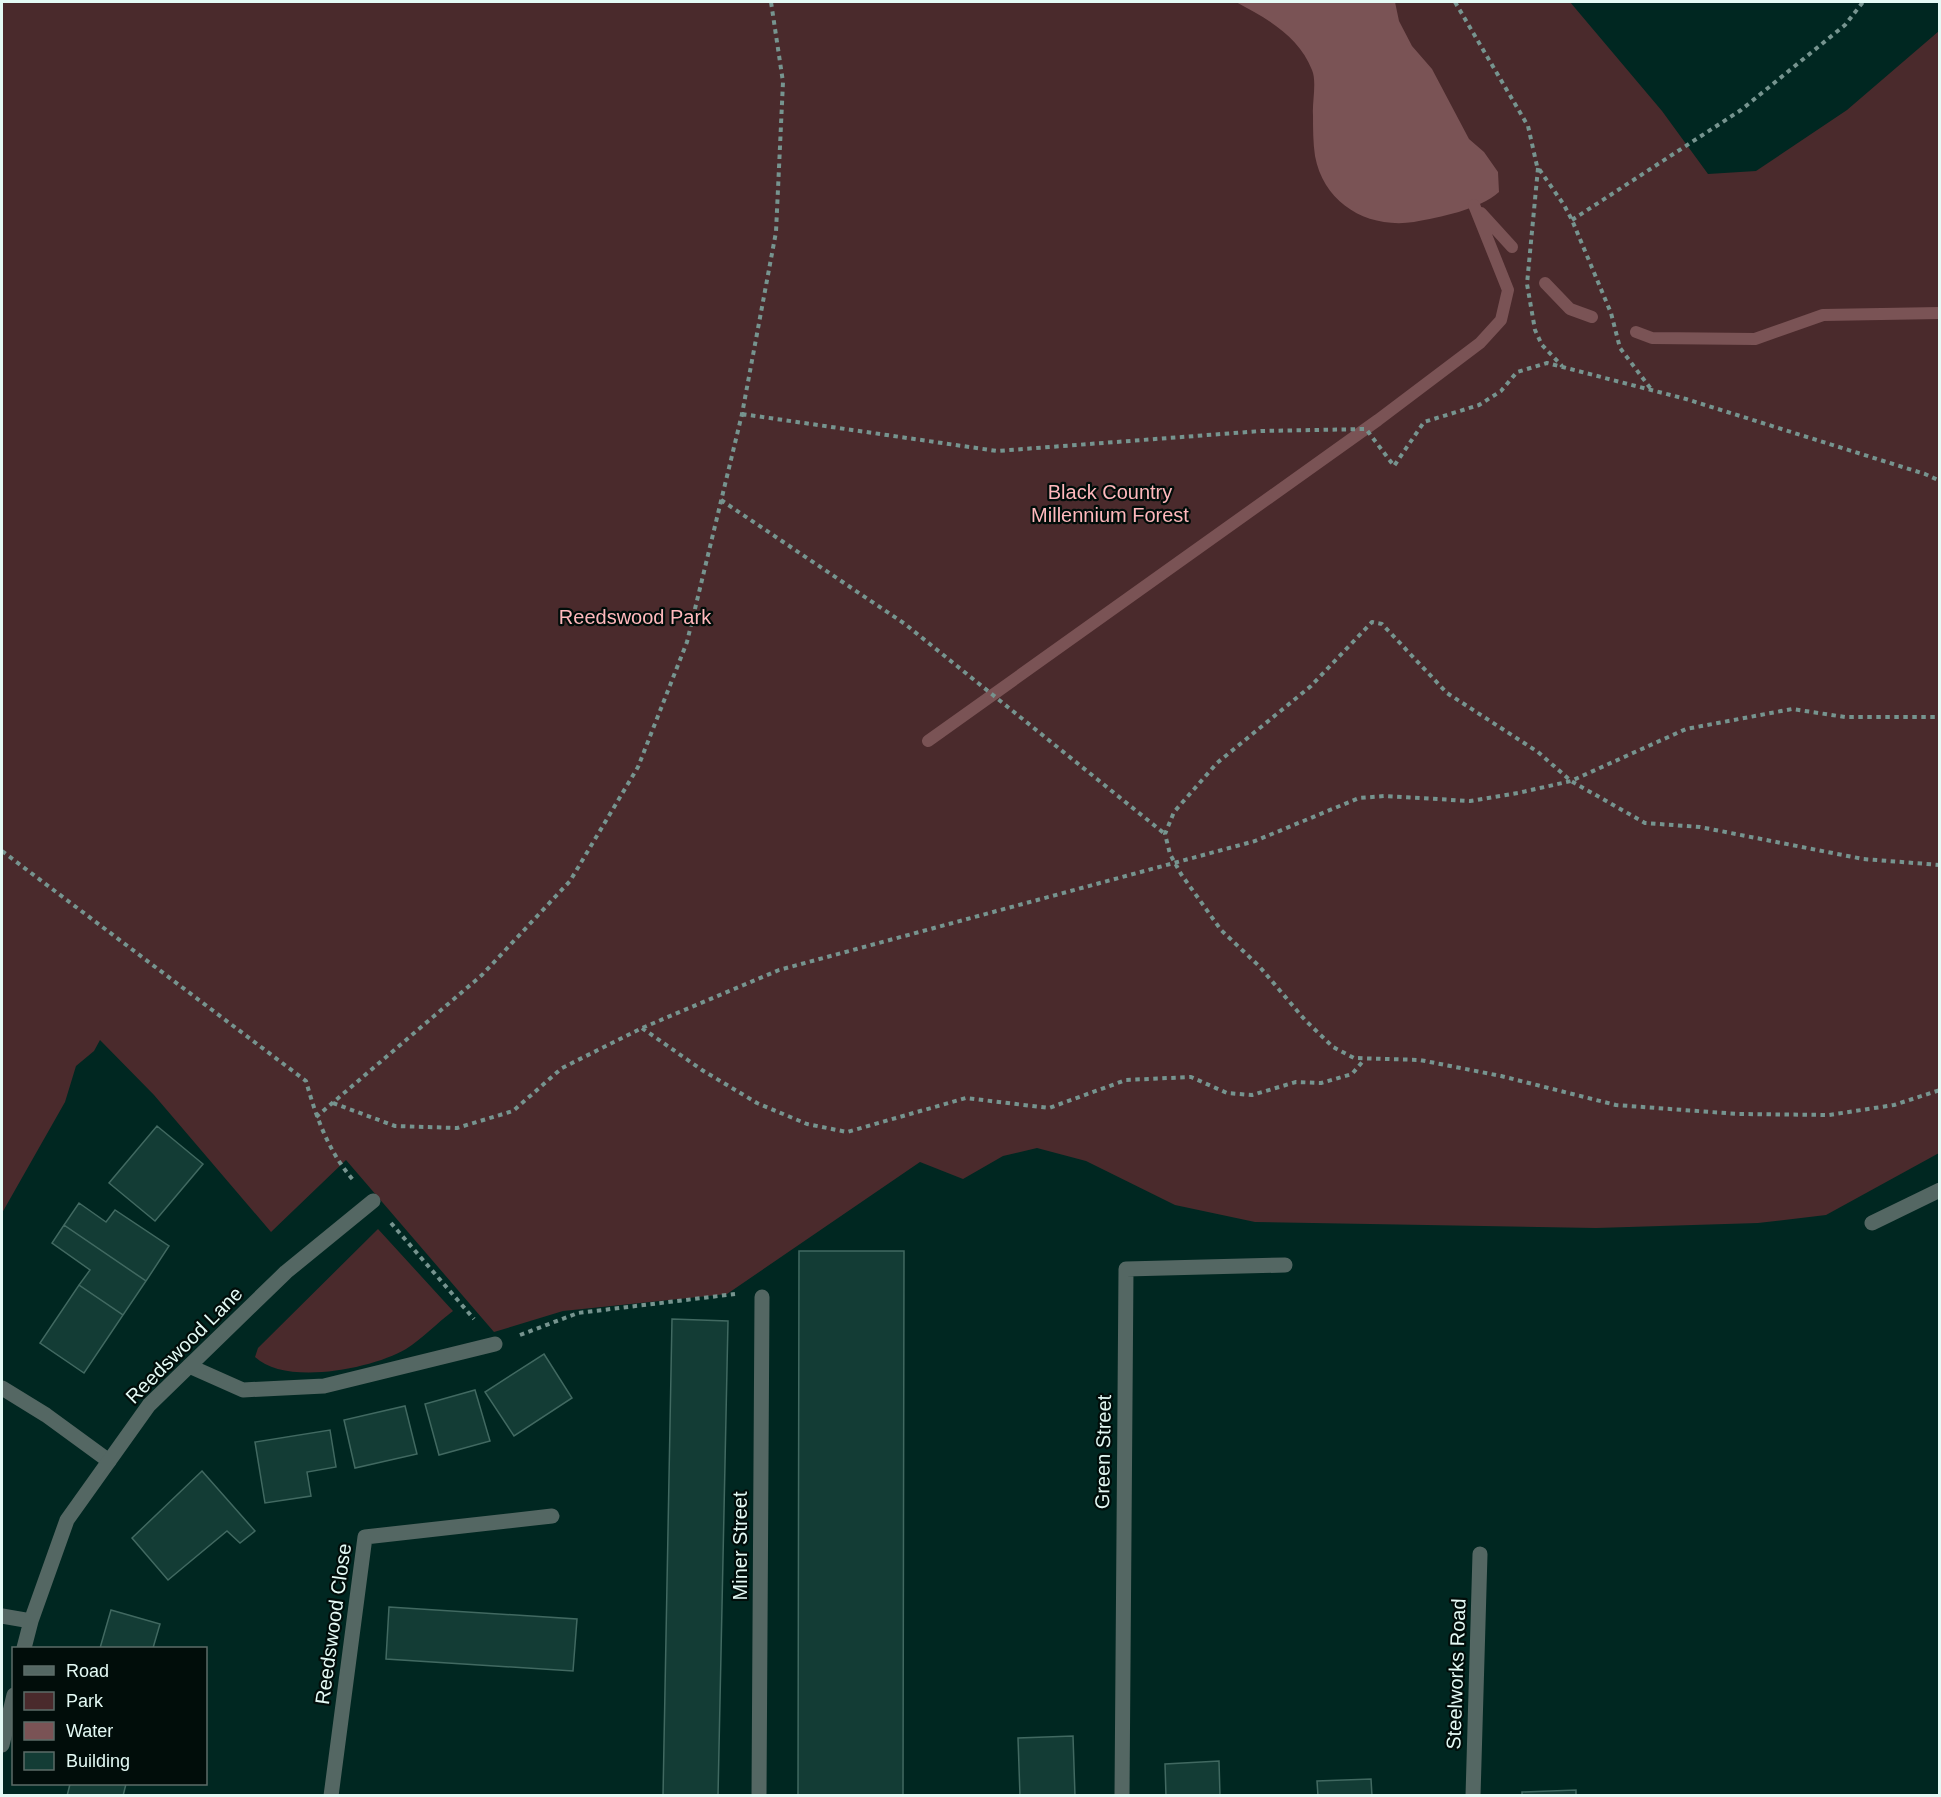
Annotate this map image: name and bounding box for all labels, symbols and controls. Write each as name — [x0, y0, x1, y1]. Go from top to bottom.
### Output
park label: Black Country Millennium Forest — [1031, 481, 1189, 526]
park label: Reedswood Park — [559, 606, 712, 628]
street label: Reedswood Lane — [121, 1282, 247, 1408]
street label: Green Street — [1091, 1394, 1115, 1509]
street label: Miner Street — [729, 1491, 751, 1600]
street label: Reedswood Close — [311, 1542, 355, 1706]
street label: Steelworks Road — [1442, 1598, 1470, 1750]
legend — [12, 1647, 207, 1785]
text: Road — [66, 1661, 109, 1681]
text: Park — [66, 1691, 104, 1711]
text: Water — [66, 1721, 113, 1741]
text: Building — [66, 1751, 130, 1771]

